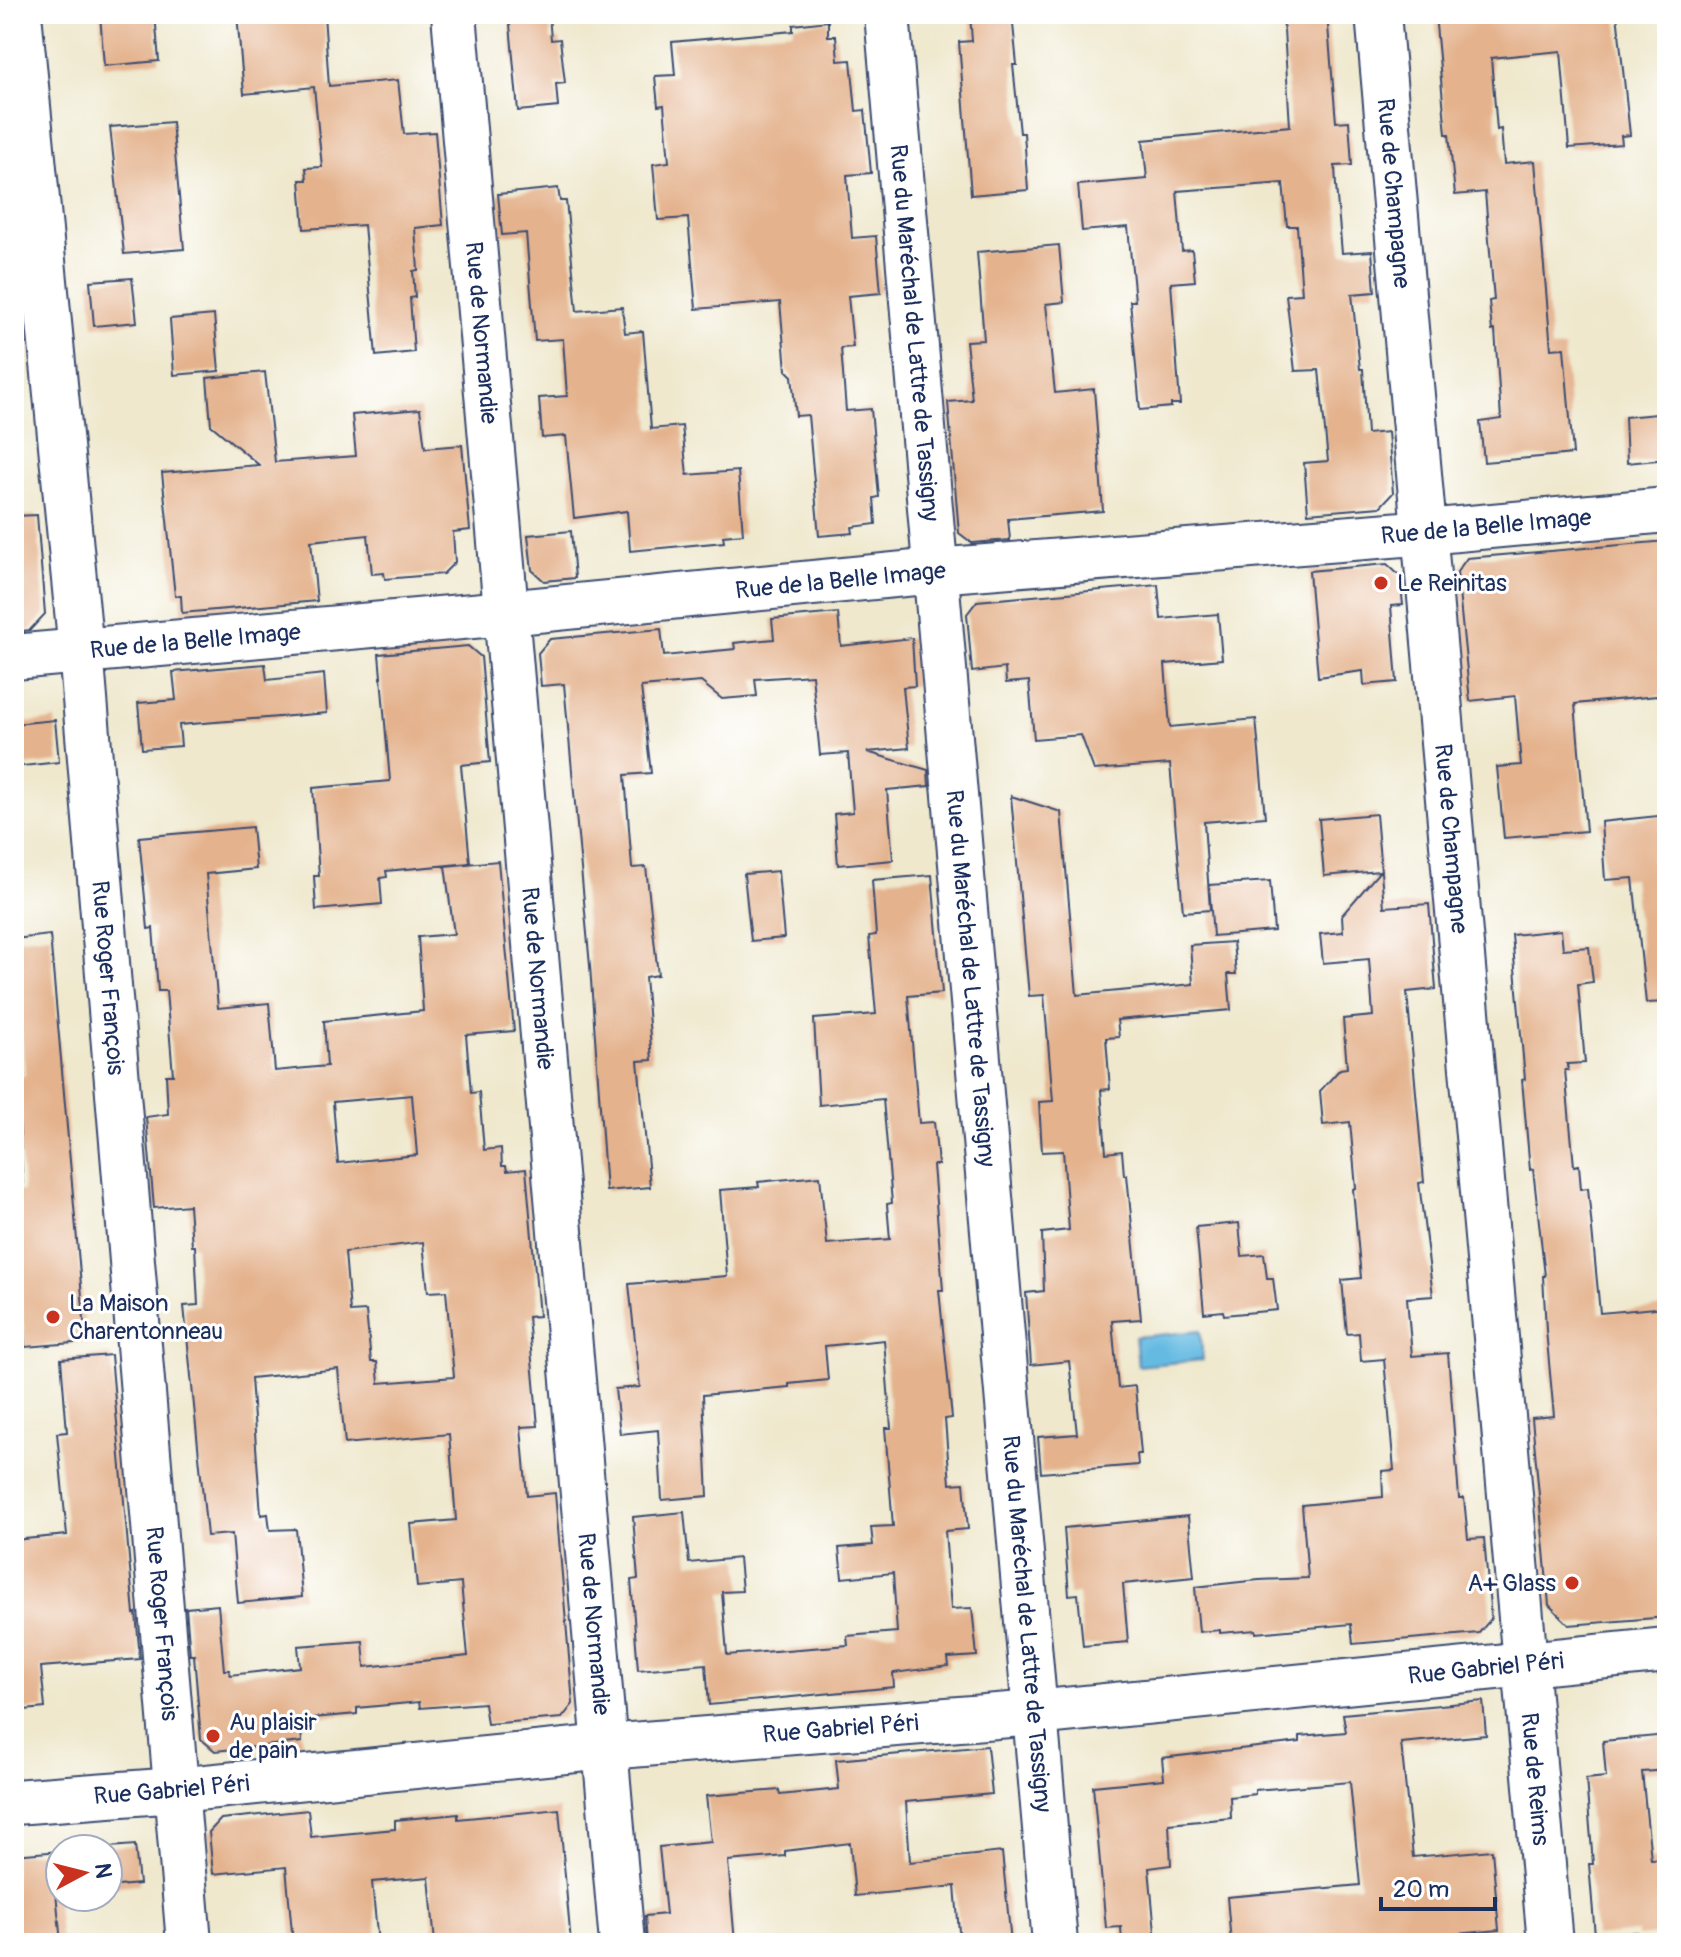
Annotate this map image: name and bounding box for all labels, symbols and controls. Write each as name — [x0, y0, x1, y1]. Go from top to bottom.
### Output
street label: Rue de Champagne — [1371, 97, 1417, 290]
street label: Rue du Maréchal de Lattre de Tassigny — [884, 143, 946, 523]
street label: Rue de Normandie — [459, 240, 504, 425]
street label: Rue de la Belle Image — [1380, 502, 1593, 550]
street label: Rue de la Belle Image — [734, 556, 947, 605]
place label: Le Reinitas — [1397, 569, 1507, 598]
marker: Le Reinitas — [1372, 574, 1390, 592]
street label: Rue de la Belle Image — [89, 617, 302, 665]
street label: Rue de Champagne — [1429, 742, 1474, 935]
street label: Rue du Maréchal de Lattre de Tassigny — [940, 789, 1002, 1168]
street label: Rue Roger François — [86, 879, 131, 1076]
street label: Rue de Normandie — [516, 886, 560, 1071]
place label: La Maison Charentonneau — [69, 1289, 223, 1346]
marker: La Maison Charentonneau — [44, 1308, 62, 1326]
street label: Rue du Maréchal de Lattre de Tassigny — [996, 1434, 1058, 1814]
street label: Rue Roger François — [140, 1525, 185, 1722]
street label: Rue de Normandie — [572, 1531, 617, 1717]
place label: A+ Glass — [1468, 1569, 1556, 1598]
marker: A+ Glass — [1563, 1574, 1581, 1592]
street label: Rue Gabriel Péri — [1407, 1646, 1565, 1690]
place label: Au plaisir de pain — [229, 1708, 317, 1765]
street label: Rue Gabriel Péri — [762, 1708, 920, 1749]
street label: Rue de Reims — [1515, 1711, 1556, 1847]
marker: Au plaisir de pain — [204, 1727, 222, 1745]
street label: Rue Gabriel Péri — [92, 1768, 251, 1811]
north arrow — [44, 1833, 124, 1913]
scale bar — [1381, 1861, 1495, 1911]
text: N — [88, 1862, 118, 1880]
text: 20 m — [1393, 1875, 1449, 1904]

